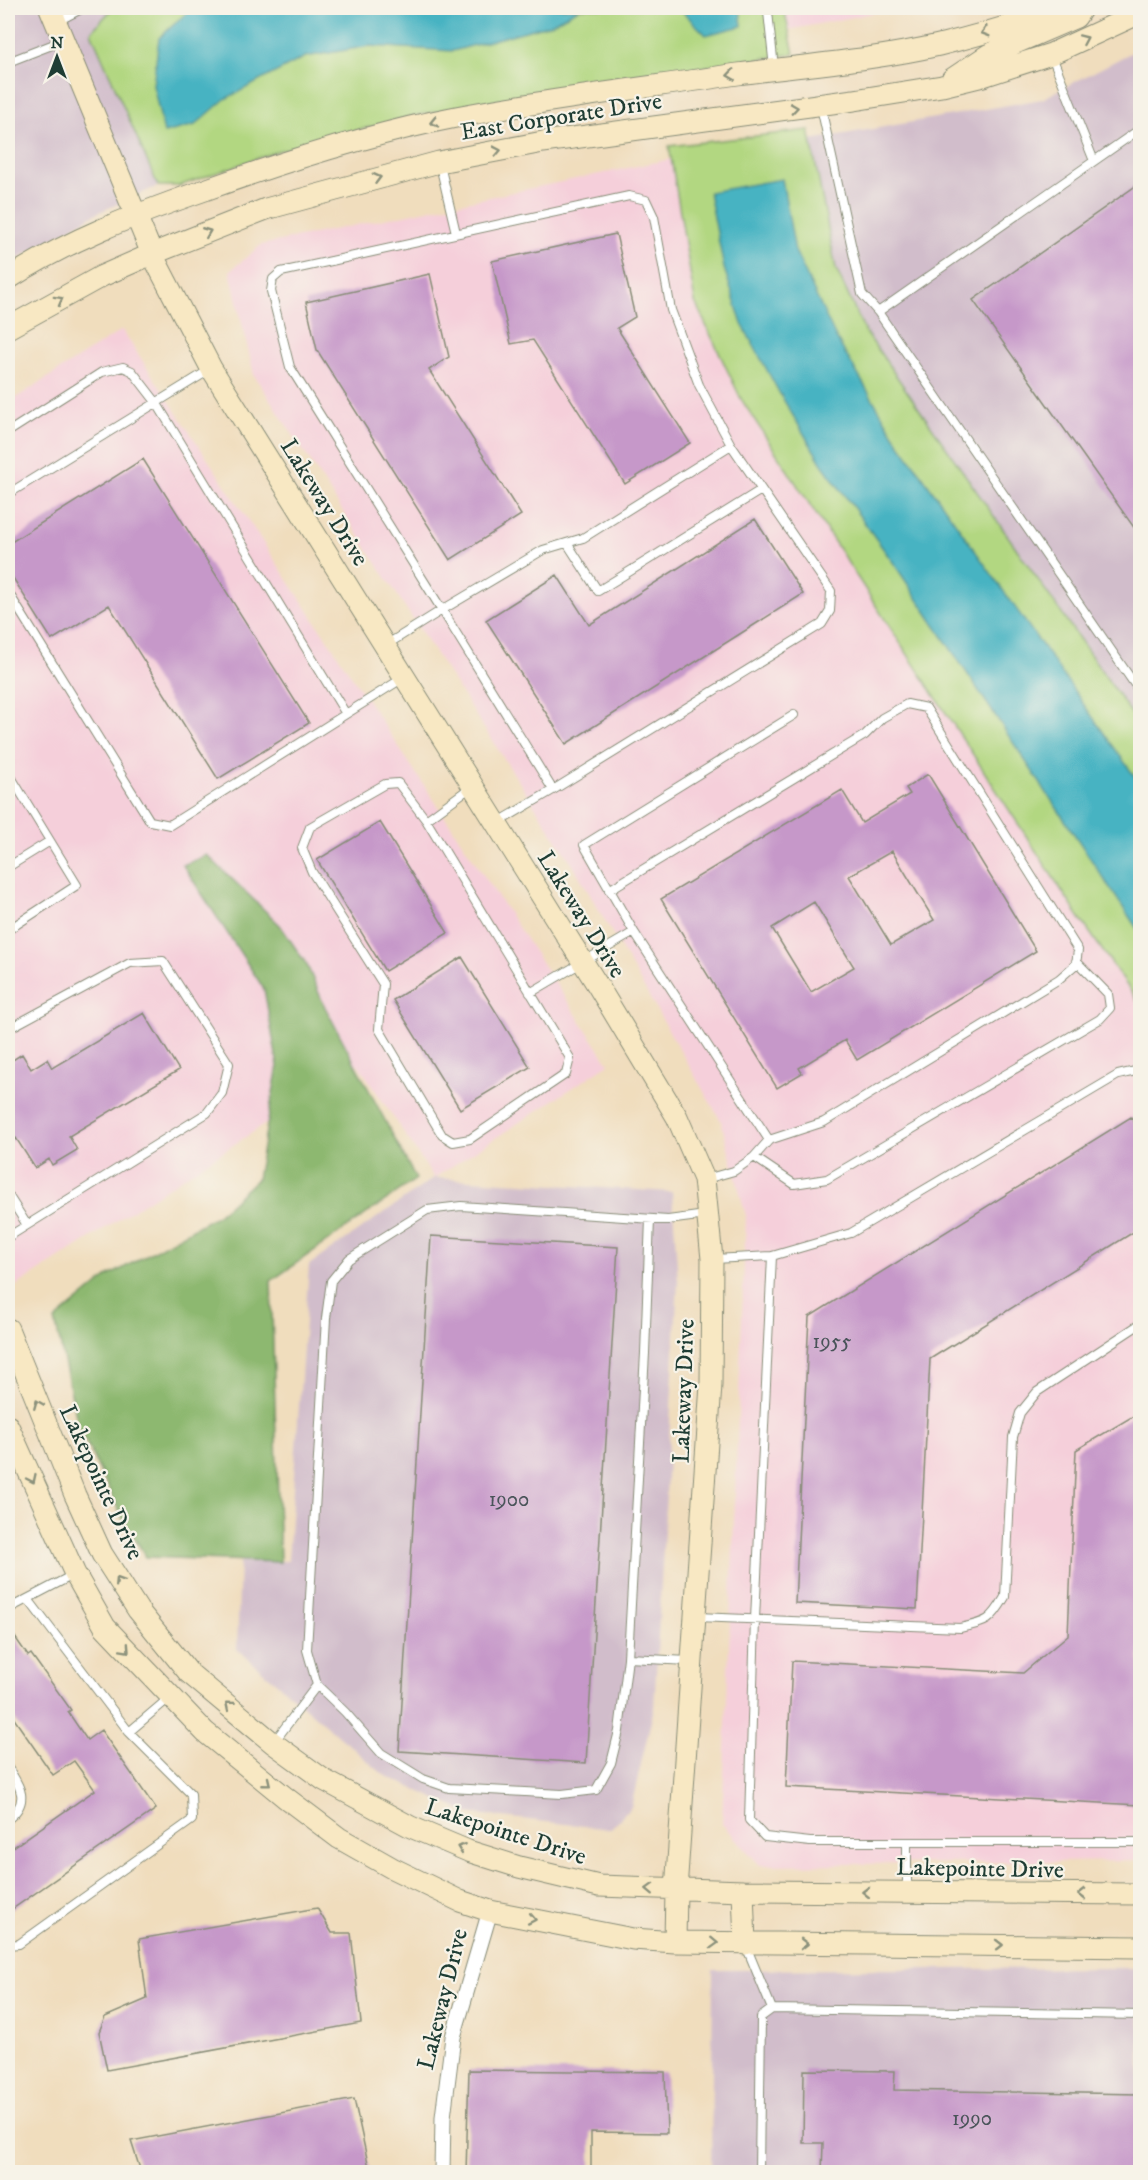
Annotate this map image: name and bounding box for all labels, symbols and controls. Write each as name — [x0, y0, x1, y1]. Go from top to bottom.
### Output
one-way arrow — [980, 25, 990, 37]
north arrow — [27, 27, 87, 87]
text: N — [50, 33, 64, 53]
one-way arrow — [1078, 34, 1089, 46]
one-way arrow — [726, 69, 735, 81]
street label: East Corporate Drive — [458, 86, 664, 148]
one-way arrow — [789, 103, 798, 115]
one-way arrow — [430, 115, 440, 128]
one-way arrow — [491, 145, 501, 158]
one-way arrow — [372, 173, 382, 186]
one-way arrow — [201, 227, 212, 240]
one-way arrow — [52, 296, 63, 307]
street label: Lakeway Drive — [273, 433, 375, 572]
street label: Lakeway Drive — [530, 845, 632, 984]
street label: Lakeway Drive — [666, 1318, 702, 1464]
house number: 1955 — [812, 1329, 852, 1355]
one-way arrow — [33, 1399, 45, 1410]
street label: Lakepointe Drive — [52, 1400, 150, 1565]
one-way arrow — [24, 1473, 36, 1484]
house number: 1900 — [489, 1487, 529, 1513]
one-way arrow — [115, 1576, 126, 1587]
one-way arrow — [119, 1642, 130, 1653]
one-way arrow — [225, 1701, 236, 1712]
one-way arrow — [260, 1775, 271, 1786]
street label: Lakepointe Drive — [421, 1792, 590, 1872]
one-way arrow — [456, 1842, 466, 1855]
street label: Lakepointe Drive — [896, 1853, 1064, 1885]
one-way arrow — [646, 1882, 655, 1895]
one-way arrow — [862, 1886, 871, 1898]
one-way arrow — [1078, 1888, 1087, 1900]
one-way arrow — [526, 1912, 536, 1925]
street label: Lakeway Drive — [411, 1925, 475, 2073]
one-way arrow — [710, 1937, 719, 1950]
one-way arrow — [799, 1938, 808, 1950]
one-way arrow — [994, 1939, 1003, 1951]
house number: 1990 — [952, 2106, 992, 2132]

